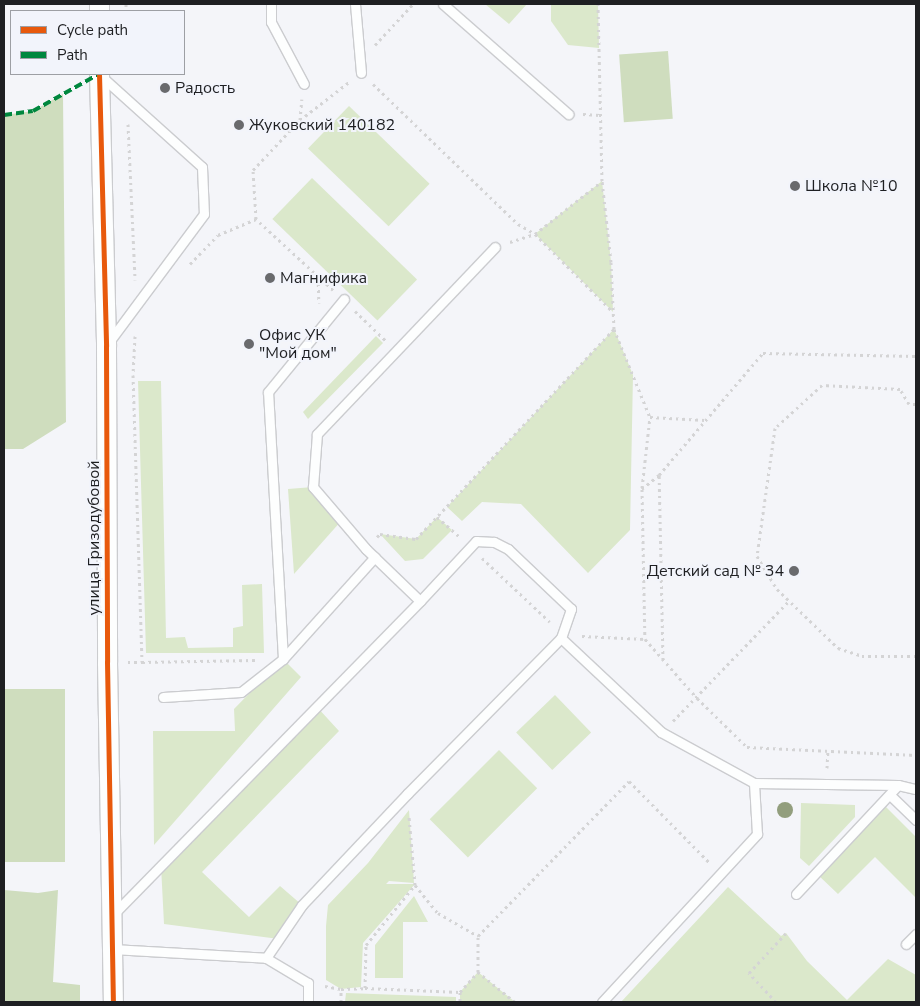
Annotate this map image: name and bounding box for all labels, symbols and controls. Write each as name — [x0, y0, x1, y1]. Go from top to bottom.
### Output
legend — [10, 10, 185, 75]
text: Cycle path — [57, 20, 128, 40]
text: Path — [57, 45, 88, 65]
place label: Радость — [175, 78, 235, 98]
marker: Радость — [159, 82, 171, 94]
place label: Жуковский 140182 — [249, 115, 395, 135]
marker: Жуковский 140182 — [233, 119, 245, 131]
place label: Школа №10 — [805, 176, 898, 196]
marker: Школа №10 — [789, 180, 801, 192]
place label: Магнифика — [280, 268, 367, 288]
marker: Магнифика — [264, 272, 276, 284]
place label: Офис УК "Мой дом" — [259, 325, 337, 363]
marker: Офис УК "Мой дом" — [243, 338, 255, 350]
street label: улица Гризодубовой — [84, 460, 104, 616]
place label: Детский сад № 34 — [647, 561, 784, 581]
marker: Детский сад № 34 — [788, 565, 800, 577]

